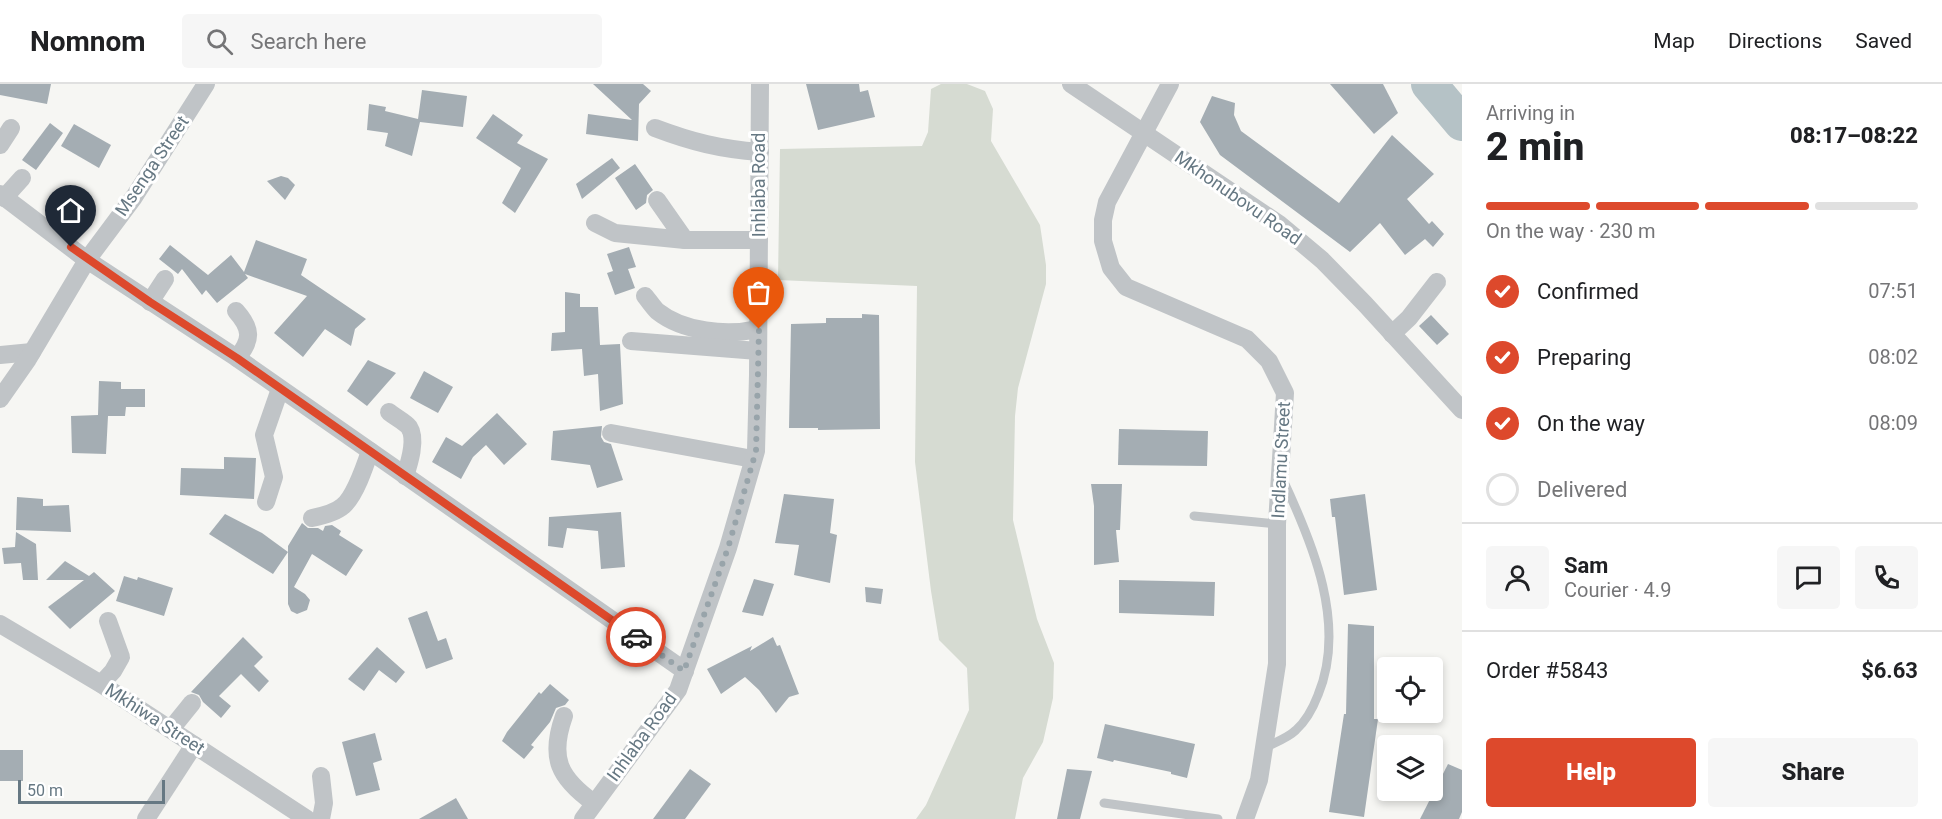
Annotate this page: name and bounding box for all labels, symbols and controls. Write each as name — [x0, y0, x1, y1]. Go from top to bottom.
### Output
search box — [182, 14, 602, 68]
text: Nomnom — [30, 25, 146, 58]
icon: search — [203, 25, 236, 58]
text: Search here — [251, 29, 366, 54]
text: Map — [1653, 29, 1695, 53]
text: Directions — [1728, 29, 1822, 53]
text: Saved — [1855, 29, 1912, 53]
text: Arriving in — [1486, 101, 1575, 125]
street label: Msenga Street — [110, 112, 193, 220]
text: 08:17–08:22 — [1790, 123, 1918, 148]
text: 2 min — [1486, 124, 1584, 170]
street label: Inhlaba Road — [748, 133, 769, 237]
street label: Mkhonubovu Road — [1171, 146, 1306, 249]
pin — [45, 185, 96, 247]
icon: home — [54, 194, 87, 227]
text: On the way · 230 m — [1486, 219, 1655, 243]
pin — [733, 267, 784, 329]
icon: check — [1486, 275, 1519, 308]
icon: bag — [742, 276, 775, 309]
text: Confirmed — [1537, 279, 1639, 304]
text: 07:51 — [1868, 279, 1918, 303]
icon: check — [1486, 341, 1519, 374]
text: Preparing — [1537, 345, 1631, 370]
text: 08:02 — [1868, 345, 1918, 369]
street label: Indlamu Street — [1267, 401, 1294, 519]
icon: check — [1486, 407, 1519, 440]
text: On the way — [1537, 411, 1645, 436]
text: 08:09 — [1868, 411, 1918, 435]
text: Delivered — [1537, 477, 1627, 502]
button: person — [1486, 546, 1549, 609]
button: chat — [1777, 546, 1840, 609]
button: phone — [1855, 546, 1918, 609]
text: Sam — [1564, 553, 1608, 578]
text: Courier · 4.9 — [1564, 578, 1671, 602]
courier — [606, 607, 666, 667]
icon: car — [620, 621, 653, 654]
map controls — [1377, 657, 1443, 801]
button: locate — [1377, 657, 1443, 723]
text: Order #5843 — [1486, 658, 1608, 683]
text: $6.63 — [1861, 658, 1918, 683]
street label: Mkhiwa Street — [102, 679, 209, 759]
street label: Inhlaba Road — [602, 688, 681, 785]
button: layers — [1377, 735, 1443, 801]
button: Help — [1486, 738, 1696, 807]
button: Share — [1708, 738, 1918, 807]
scale bar — [18, 777, 165, 804]
text: 50 m — [27, 781, 63, 800]

